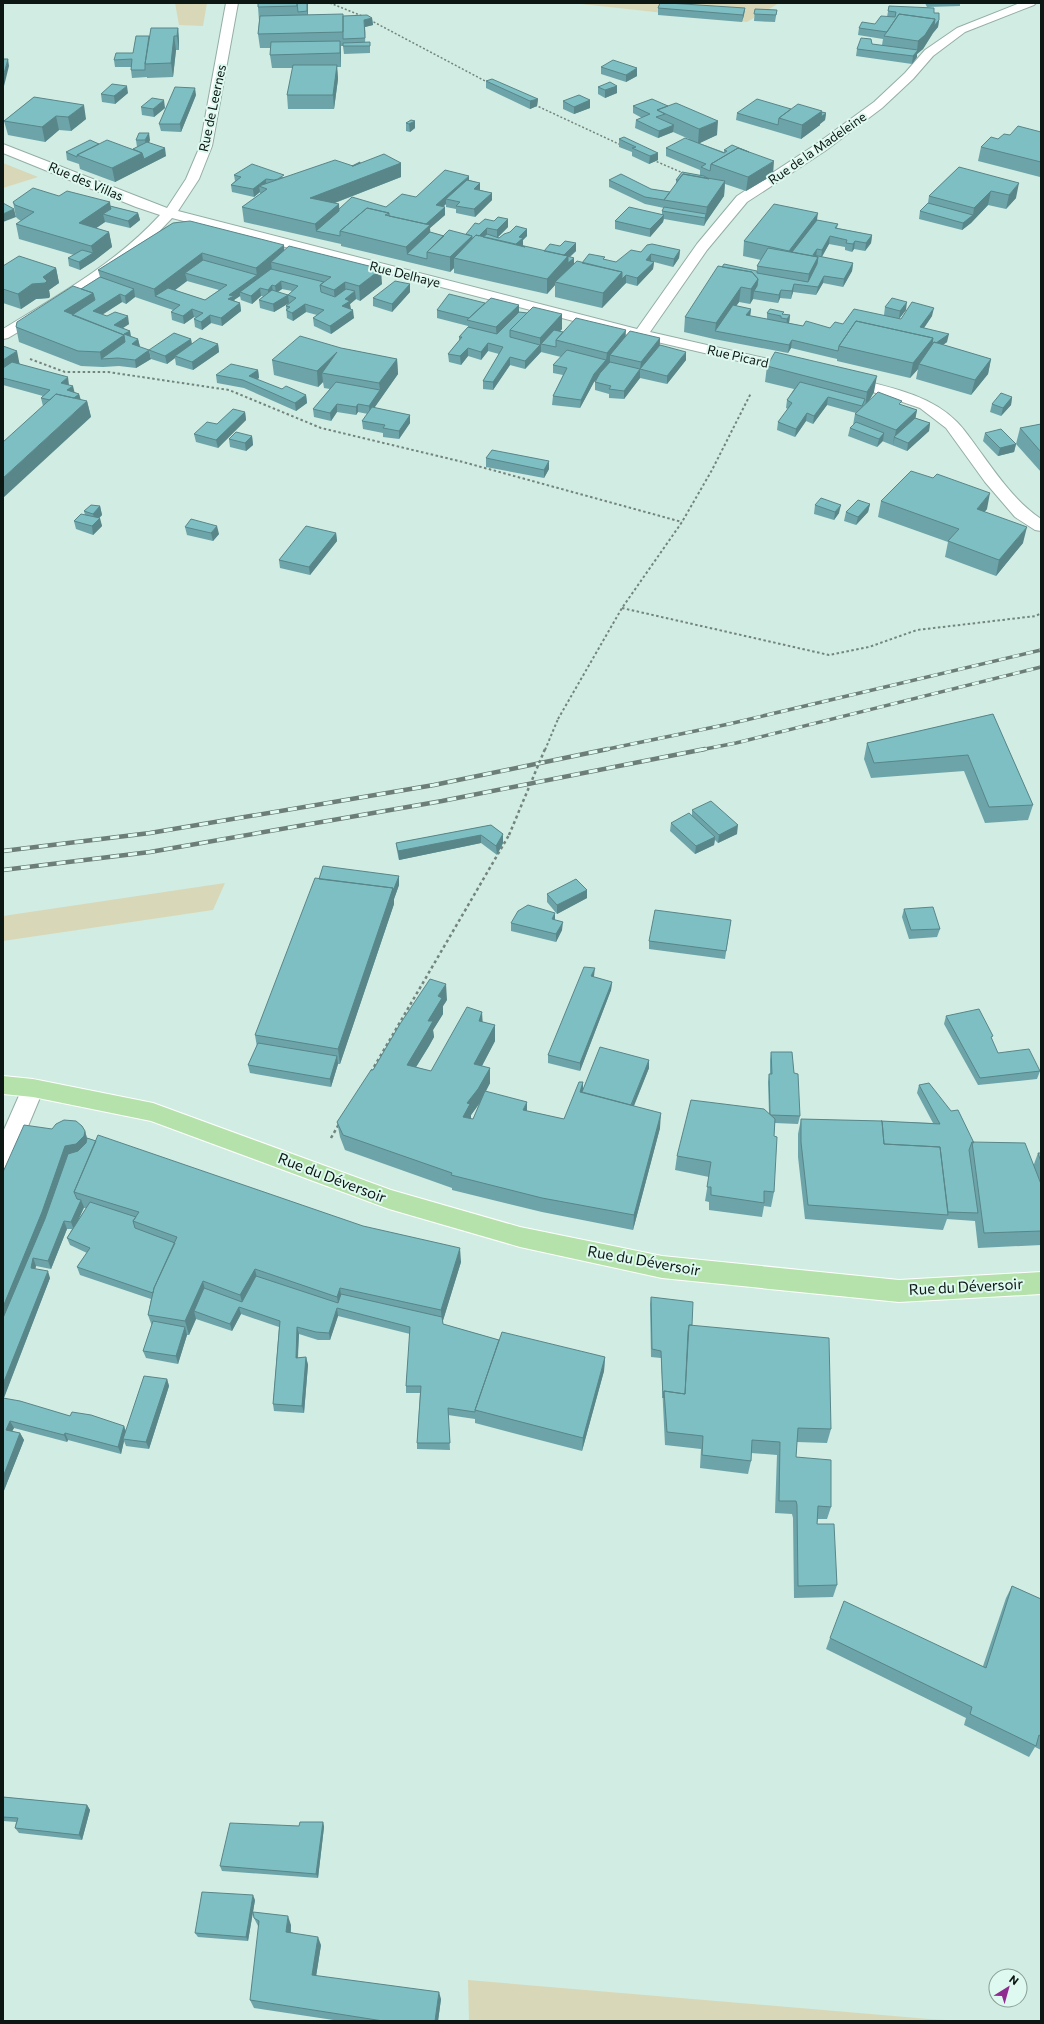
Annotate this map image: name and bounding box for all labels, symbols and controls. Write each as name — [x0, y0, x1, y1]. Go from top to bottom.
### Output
street label: Rue de Leernes — [195, 63, 229, 153]
street label: Rue de la Madeleine — [765, 108, 869, 188]
street label: Rue des Villas — [46, 158, 126, 204]
street label: Rue Delhaye — [368, 257, 442, 291]
street label: Rue Picard — [706, 341, 770, 371]
street label: Rue du Déversoir — [276, 1148, 389, 1206]
street label: Rue du Déversoir — [586, 1241, 702, 1279]
street label: Rue du Déversoir — [908, 1274, 1024, 1298]
north arrow — [988, 1968, 1028, 2008]
text: N — [1007, 1972, 1022, 1987]

